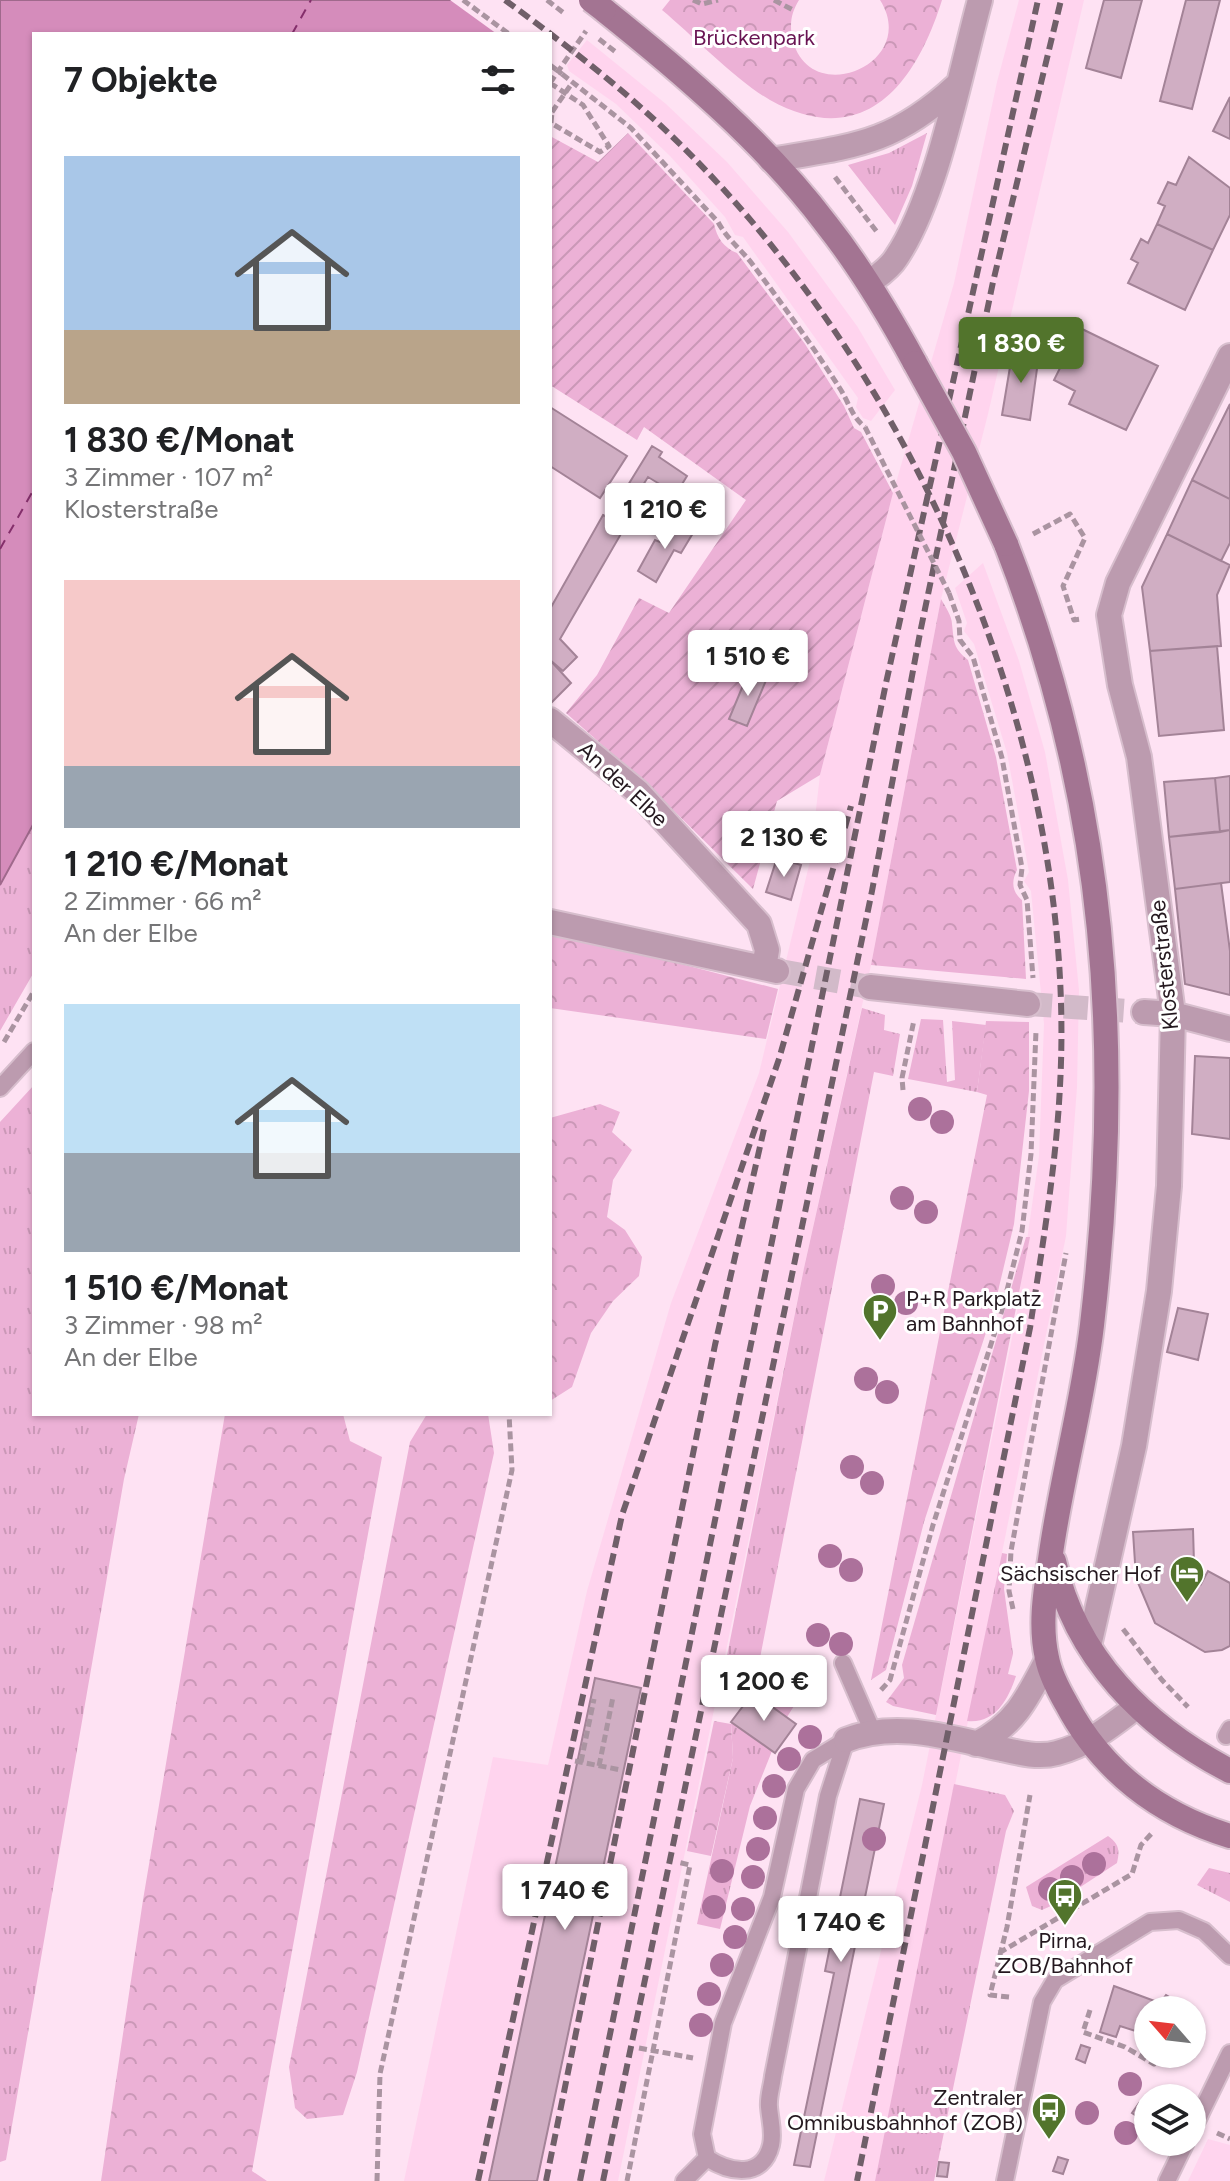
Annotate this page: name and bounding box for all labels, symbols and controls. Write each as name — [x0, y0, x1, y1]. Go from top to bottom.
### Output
park label: Brückenpark — [693, 24, 815, 51]
icon: filters — [476, 58, 520, 102]
text: 7 Objekte — [64, 60, 217, 101]
icon: home — [220, 208, 364, 352]
pin: 1 830 € — [947, 317, 1095, 385]
text: 1 830 € — [977, 327, 1065, 359]
text: 1 830 €/Monat — [64, 420, 295, 461]
text: 3 Zimmer · 107 m² — [64, 461, 273, 493]
pin: 1 210 € — [591, 483, 739, 551]
text: Klosterstraße — [64, 493, 218, 525]
text: 1 210 € — [623, 493, 707, 525]
pin: 1 510 € — [674, 630, 822, 698]
icon: home — [220, 632, 364, 776]
text: 1 510 € — [706, 640, 790, 672]
street label: An der Elbe — [572, 736, 674, 832]
pin: 2 130 € — [710, 811, 858, 879]
text: 2 130 € — [740, 821, 828, 853]
text: 1 210 €/Monat — [64, 844, 289, 885]
text: 2 Zimmer · 66 m² — [64, 885, 262, 917]
street label: Klosterstraße — [1144, 899, 1184, 1031]
text: An der Elbe — [64, 917, 198, 949]
icon: home — [220, 1056, 364, 1200]
text: 1 510 €/Monat — [64, 1268, 289, 1309]
place label: P+R Parkplatz am Bahnhof — [906, 1285, 1042, 1337]
parking icon: P+R Parkplatz am Bahnhof — [861, 1292, 899, 1342]
text: 3 Zimmer · 98 m² — [64, 1309, 263, 1341]
text: An der Elbe — [64, 1341, 198, 1373]
hotel icon: Sächsischer Hof — [1168, 1554, 1206, 1604]
place label: Sächsischer Hof — [1000, 1560, 1162, 1587]
pin: 1 200 € — [690, 1655, 838, 1723]
text: 1 200 € — [719, 1665, 809, 1697]
pin: 1 740 € — [491, 1864, 639, 1932]
text: 1 740 € — [520, 1874, 610, 1906]
bus stop icon: Pirna, ZOB/Bahnhof — [1046, 1877, 1084, 1927]
pin: 1 740 € — [767, 1896, 915, 1964]
text: 1 740 € — [796, 1906, 886, 1938]
place label: Pirna, ZOB/Bahnhof — [997, 1927, 1134, 1979]
north arrow — [1134, 1996, 1206, 2068]
map controls — [1134, 1996, 1206, 2156]
place label: Zentraler Omnibusbahnhof (ZOB) — [787, 2084, 1024, 2136]
button: layers — [1134, 2084, 1206, 2156]
bus stop icon: Zentraler Omnibusbahnhof (ZOB) — [1030, 2091, 1068, 2141]

